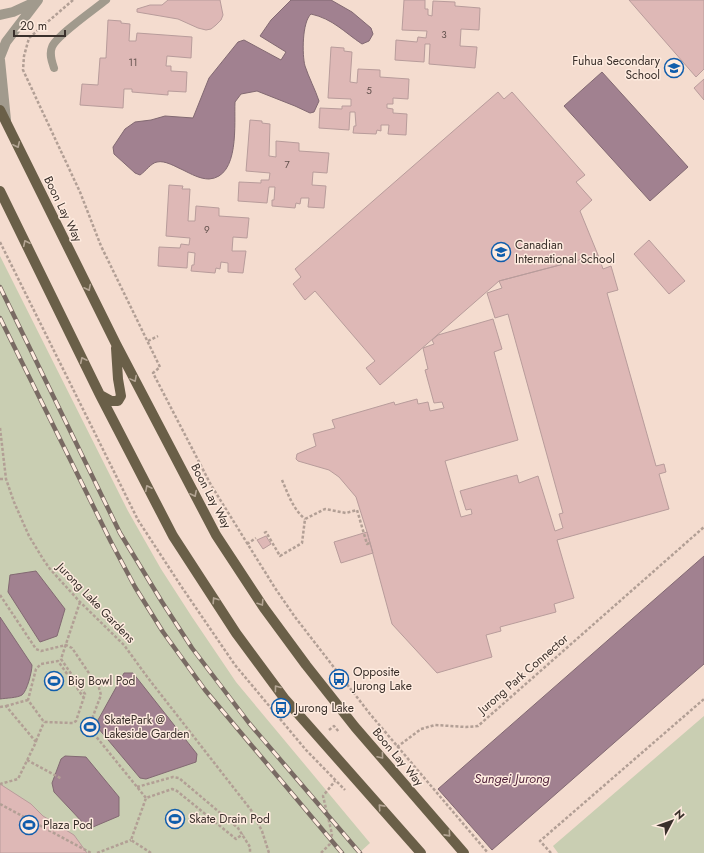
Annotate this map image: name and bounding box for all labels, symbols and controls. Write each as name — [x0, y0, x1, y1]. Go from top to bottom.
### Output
scale bar — [14, 12, 65, 38]
text: 20 m — [20, 17, 47, 35]
house number: 3 — [441, 27, 447, 42]
place label: Fuhua Secondary School — [572, 52, 661, 84]
house number: 11 — [129, 55, 138, 70]
school or university icon: Fuhua Secondary School — [663, 57, 685, 79]
house number: 5 — [366, 83, 372, 98]
one-way arrow — [12, 141, 20, 148]
house number: 7 — [284, 157, 290, 172]
street label: Boon Lay Way — [39, 173, 87, 246]
house number: 9 — [204, 222, 210, 237]
place label: Canadian International School — [515, 236, 615, 268]
one-way arrow — [23, 240, 31, 247]
school or university icon: Canadian International School — [490, 241, 512, 263]
one-way arrow — [83, 283, 90, 291]
one-way arrow — [80, 356, 88, 364]
one-way arrow — [129, 375, 137, 382]
street label: Boon Lay Way — [186, 460, 236, 532]
one-way arrow — [146, 485, 153, 493]
one-way arrow — [189, 490, 197, 498]
street label: Jurong Lake Gardens — [51, 557, 139, 647]
one-way arrow — [212, 597, 219, 604]
one-way arrow — [256, 598, 263, 605]
street label: Jurong Park Connector — [472, 629, 573, 720]
place label: Opposite Jurong Lake — [351, 663, 412, 695]
bus stop icon: Opposite Jurong Lake — [328, 668, 350, 690]
sports icon: Big Bowl Pod — [43, 670, 65, 692]
place label: Big Bowl Pod — [68, 672, 135, 690]
one-way arrow — [274, 685, 281, 692]
bus stop icon: Jurong Lake — [270, 697, 292, 719]
place label: Jurong Lake — [293, 699, 354, 717]
place label: SkatePark @ Lakeside Garden — [104, 711, 190, 743]
sports icon: SkatePark @ Lakeside Garden — [79, 716, 101, 738]
street label: Boon Lay Way — [368, 724, 428, 791]
one-way arrow — [376, 752, 383, 759]
water label: Sungei Jurong — [474, 769, 550, 788]
north arrow — [652, 801, 692, 841]
one-way arrow — [378, 804, 385, 811]
text: N — [671, 806, 688, 823]
sports icon: Skate Drain Pod — [164, 808, 186, 830]
place label: Skate Drain Pod — [189, 810, 270, 828]
sports icon: Plaza Pod — [18, 814, 40, 836]
place label: Plaza Pod — [43, 816, 93, 834]
one-way arrow — [443, 829, 450, 837]

